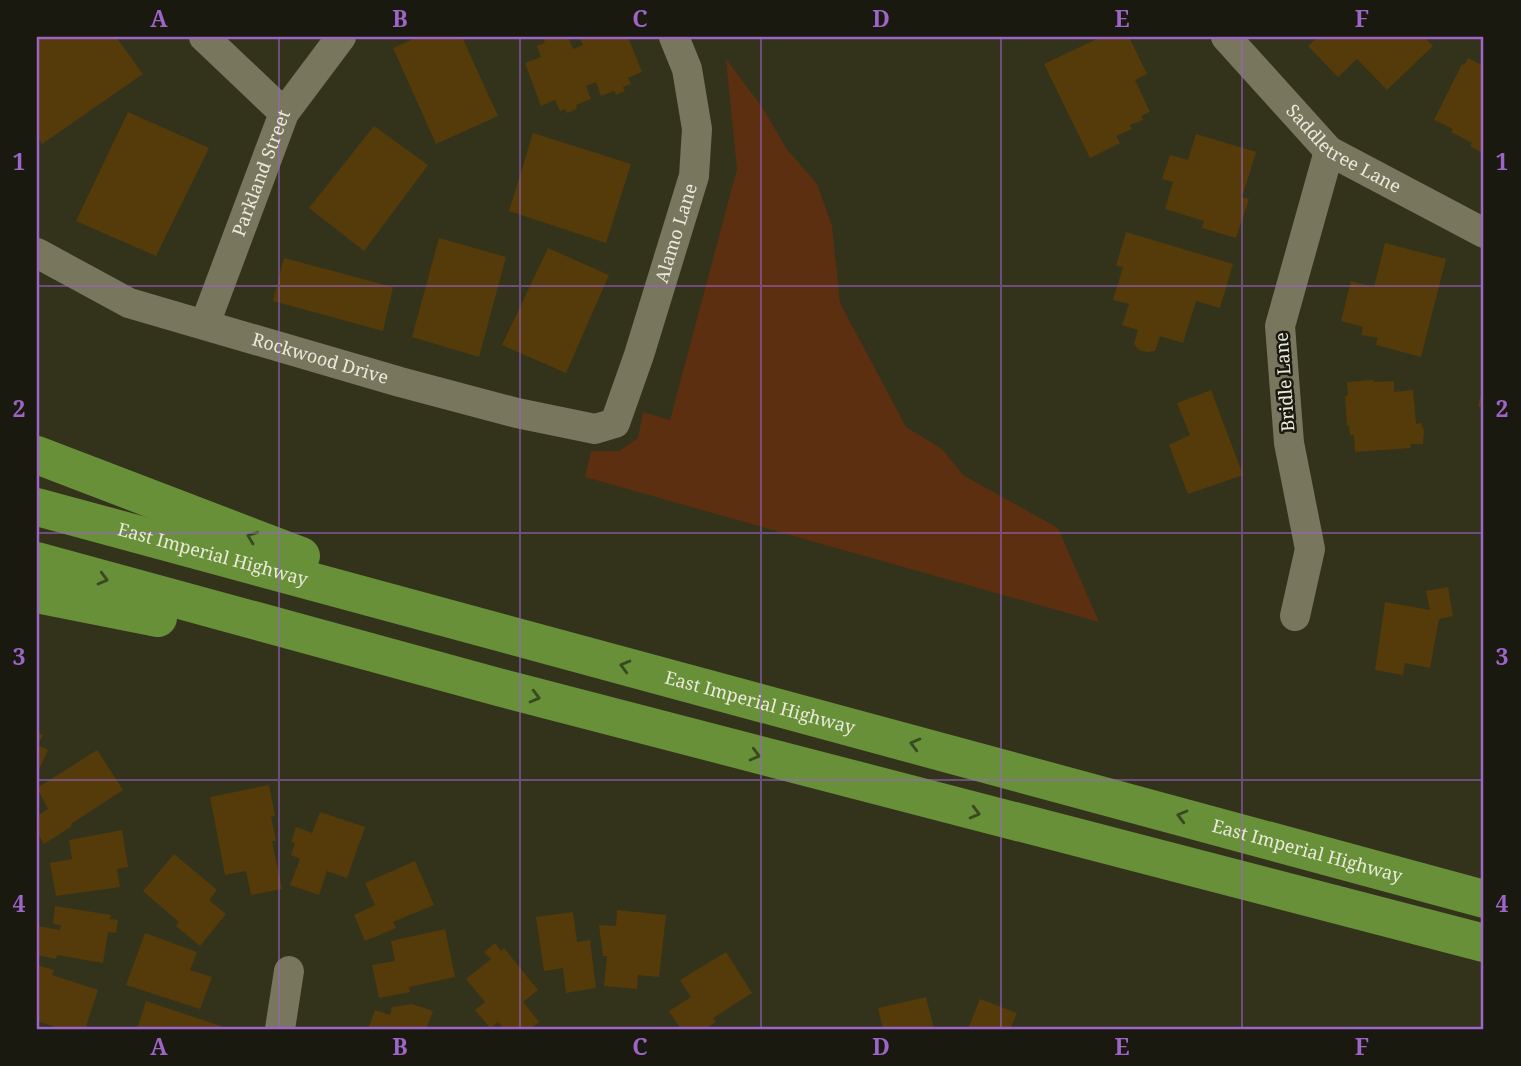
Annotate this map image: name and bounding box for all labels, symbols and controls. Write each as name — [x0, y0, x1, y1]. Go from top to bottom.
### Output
text: A — [150, 2, 168, 34]
text: B — [392, 2, 408, 34]
text: C — [632, 2, 648, 34]
text: D — [872, 2, 890, 34]
text: E — [1114, 2, 1130, 34]
text: F — [1355, 2, 1369, 34]
street label: Saddletree Lane — [1281, 99, 1406, 198]
street label: Parkland Street — [226, 106, 295, 240]
text: 1 — [13, 145, 26, 177]
text: 1 — [1496, 145, 1509, 177]
street label: Alamo Lane — [649, 180, 702, 286]
street label: Rockwood Drive — [250, 327, 392, 389]
street label: Bridle Lane — [1269, 332, 1299, 433]
text: 2 — [13, 392, 26, 424]
text: 2 — [1496, 392, 1509, 424]
street label: East Imperial Highway — [115, 516, 312, 591]
one-way arrow — [247, 532, 259, 546]
one-way arrow — [96, 571, 108, 585]
text: 3 — [13, 640, 26, 672]
text: 3 — [1496, 640, 1509, 672]
one-way arrow — [619, 659, 631, 674]
street label: East Imperial Highway — [662, 665, 859, 739]
one-way arrow — [529, 689, 541, 703]
one-way arrow — [909, 738, 921, 752]
one-way arrow — [749, 747, 761, 761]
one-way arrow — [969, 804, 981, 819]
one-way arrow — [1176, 810, 1188, 825]
street label: East Imperial Highway — [1210, 813, 1406, 888]
text: 4 — [13, 887, 26, 919]
text: 4 — [1496, 887, 1509, 919]
text: A — [150, 1030, 168, 1062]
text: B — [392, 1030, 408, 1062]
text: C — [632, 1030, 648, 1062]
text: D — [872, 1030, 890, 1062]
text: E — [1114, 1030, 1130, 1062]
text: F — [1355, 1030, 1369, 1062]

